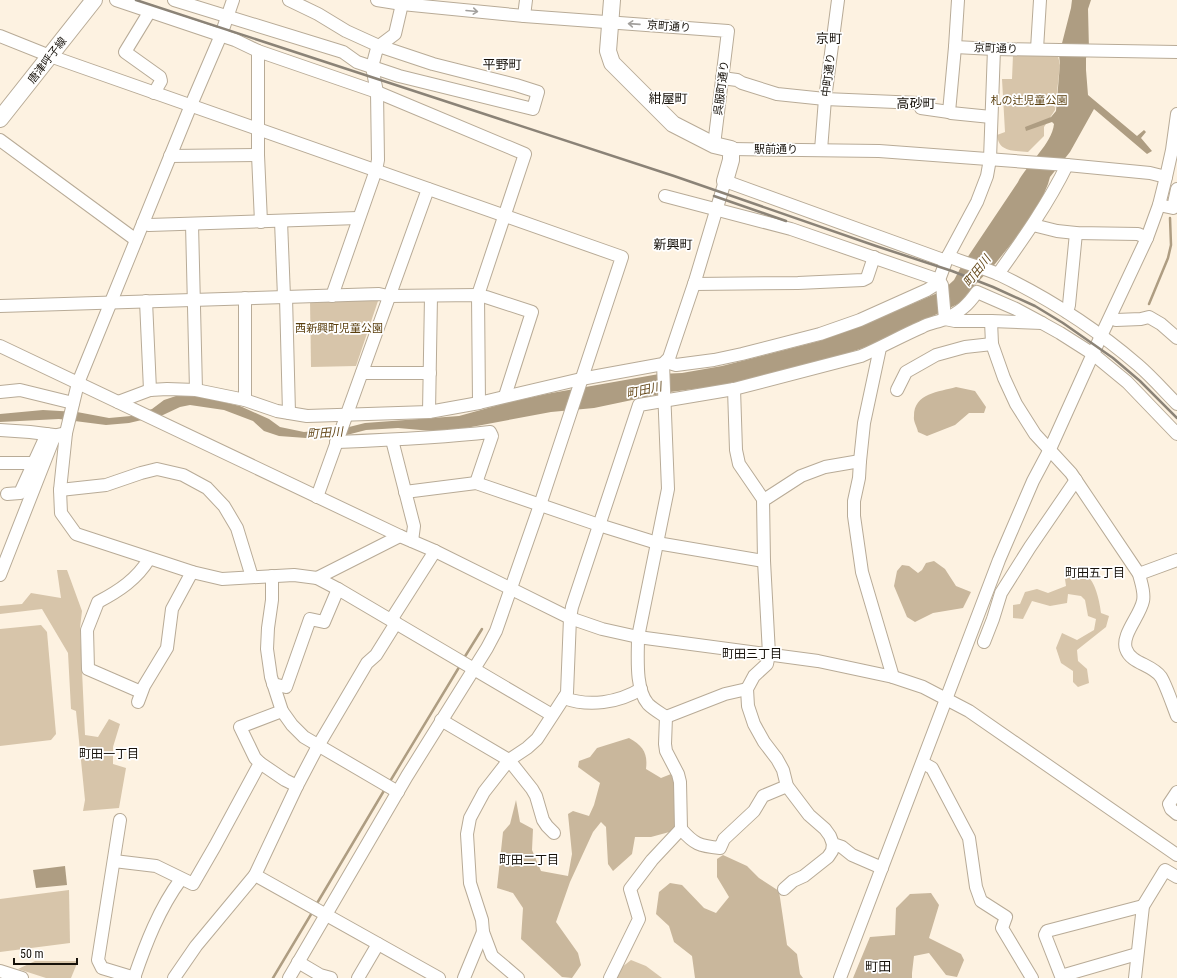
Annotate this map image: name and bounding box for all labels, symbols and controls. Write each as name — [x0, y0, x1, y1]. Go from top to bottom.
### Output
one-way arrow — [465, 7, 478, 14]
street label: 京町通り — [647, 18, 691, 35]
one-way arrow — [628, 20, 641, 27]
district label: 京町 — [816, 31, 842, 46]
street label: 唐津呼子線 — [25, 35, 69, 86]
street label: 京町通り — [974, 41, 1018, 56]
street label: 中町通り — [819, 52, 838, 98]
district label: 平野町 — [482, 57, 522, 72]
street label: 呉服町通り — [712, 60, 731, 116]
district label: 紺屋町 — [648, 91, 688, 106]
park label: 札の辻児童公園 — [991, 94, 1068, 107]
district label: 高砂町 — [896, 96, 936, 111]
street label: 駅前通り — [754, 143, 798, 156]
district label: 新興町 — [653, 237, 693, 252]
water label: 町田川 — [960, 251, 995, 289]
park label: 西新興町児童公園 — [295, 322, 383, 335]
water label: 町田川 — [625, 379, 665, 401]
water label: 町田川 — [307, 425, 345, 441]
district label: 町田五丁目 — [1065, 566, 1125, 580]
district label: 町田三丁目 — [722, 647, 782, 661]
district label: 町田一丁目 — [79, 747, 139, 761]
district label: 町田二丁目 — [499, 853, 559, 867]
scale bar — [14, 940, 77, 966]
text: 50 m — [20, 947, 44, 961]
district label: 町田 — [865, 959, 891, 974]

